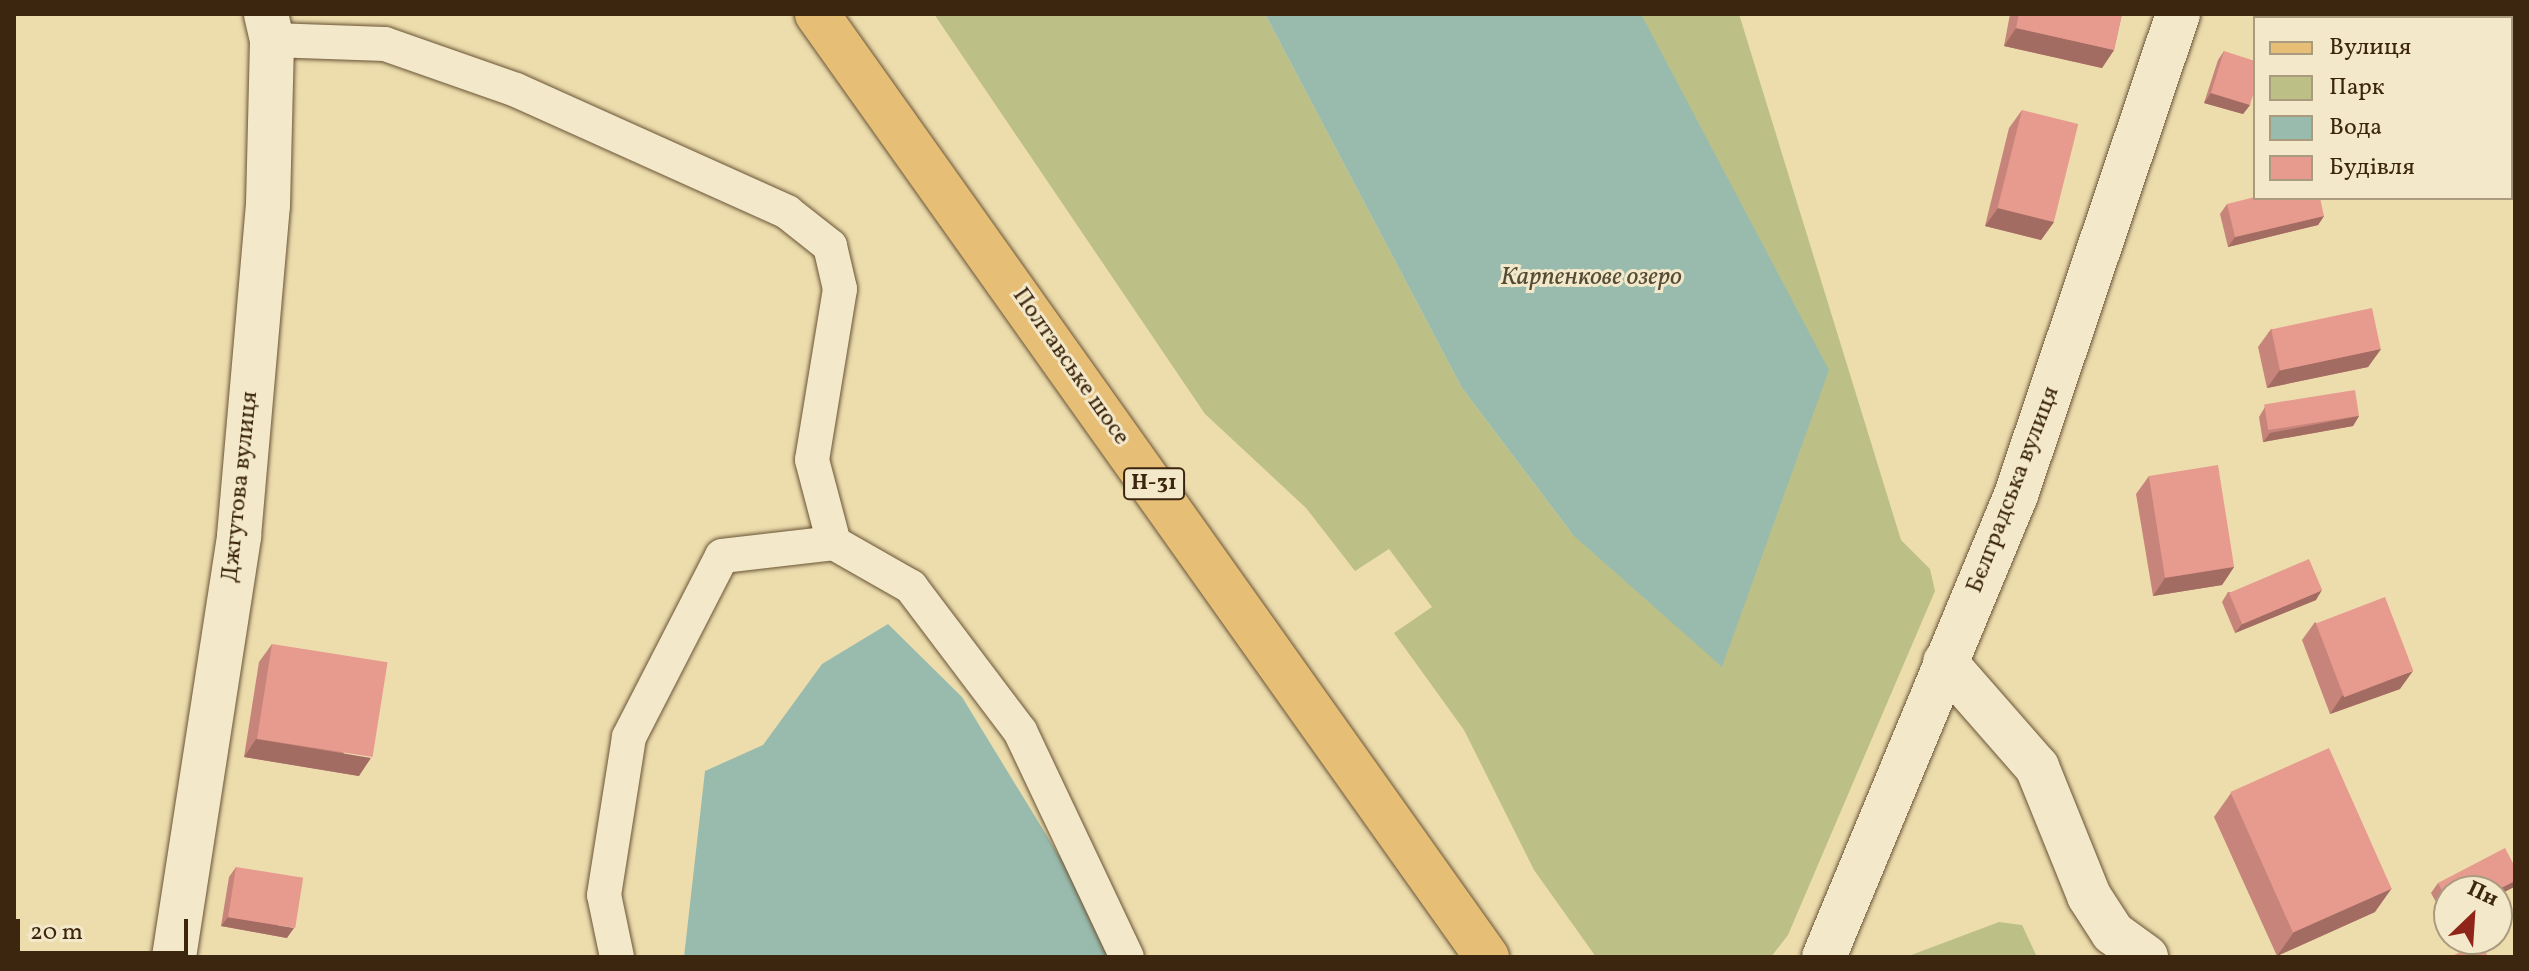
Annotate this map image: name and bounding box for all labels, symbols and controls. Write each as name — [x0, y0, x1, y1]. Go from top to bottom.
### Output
legend — [2253, 16, 2513, 200]
text: Вулиця — [2329, 31, 2411, 65]
text: Парк — [2329, 71, 2385, 105]
text: Вода — [2329, 111, 2382, 145]
text: Будівля — [2329, 151, 2415, 185]
water label: Карпенкове озеро — [1500, 262, 1682, 294]
street label: Полтавське шосе — [1005, 283, 1135, 451]
street label: Бєлградська вулиця — [1961, 383, 2067, 597]
street label: Джгутова вулиця — [217, 390, 265, 584]
road number: Н-31 — [1122, 466, 1186, 502]
text: Пн — [2462, 874, 2503, 915]
north arrow — [2433, 875, 2513, 955]
scale bar — [20, 903, 192, 953]
text: 20 m — [30, 916, 83, 950]

